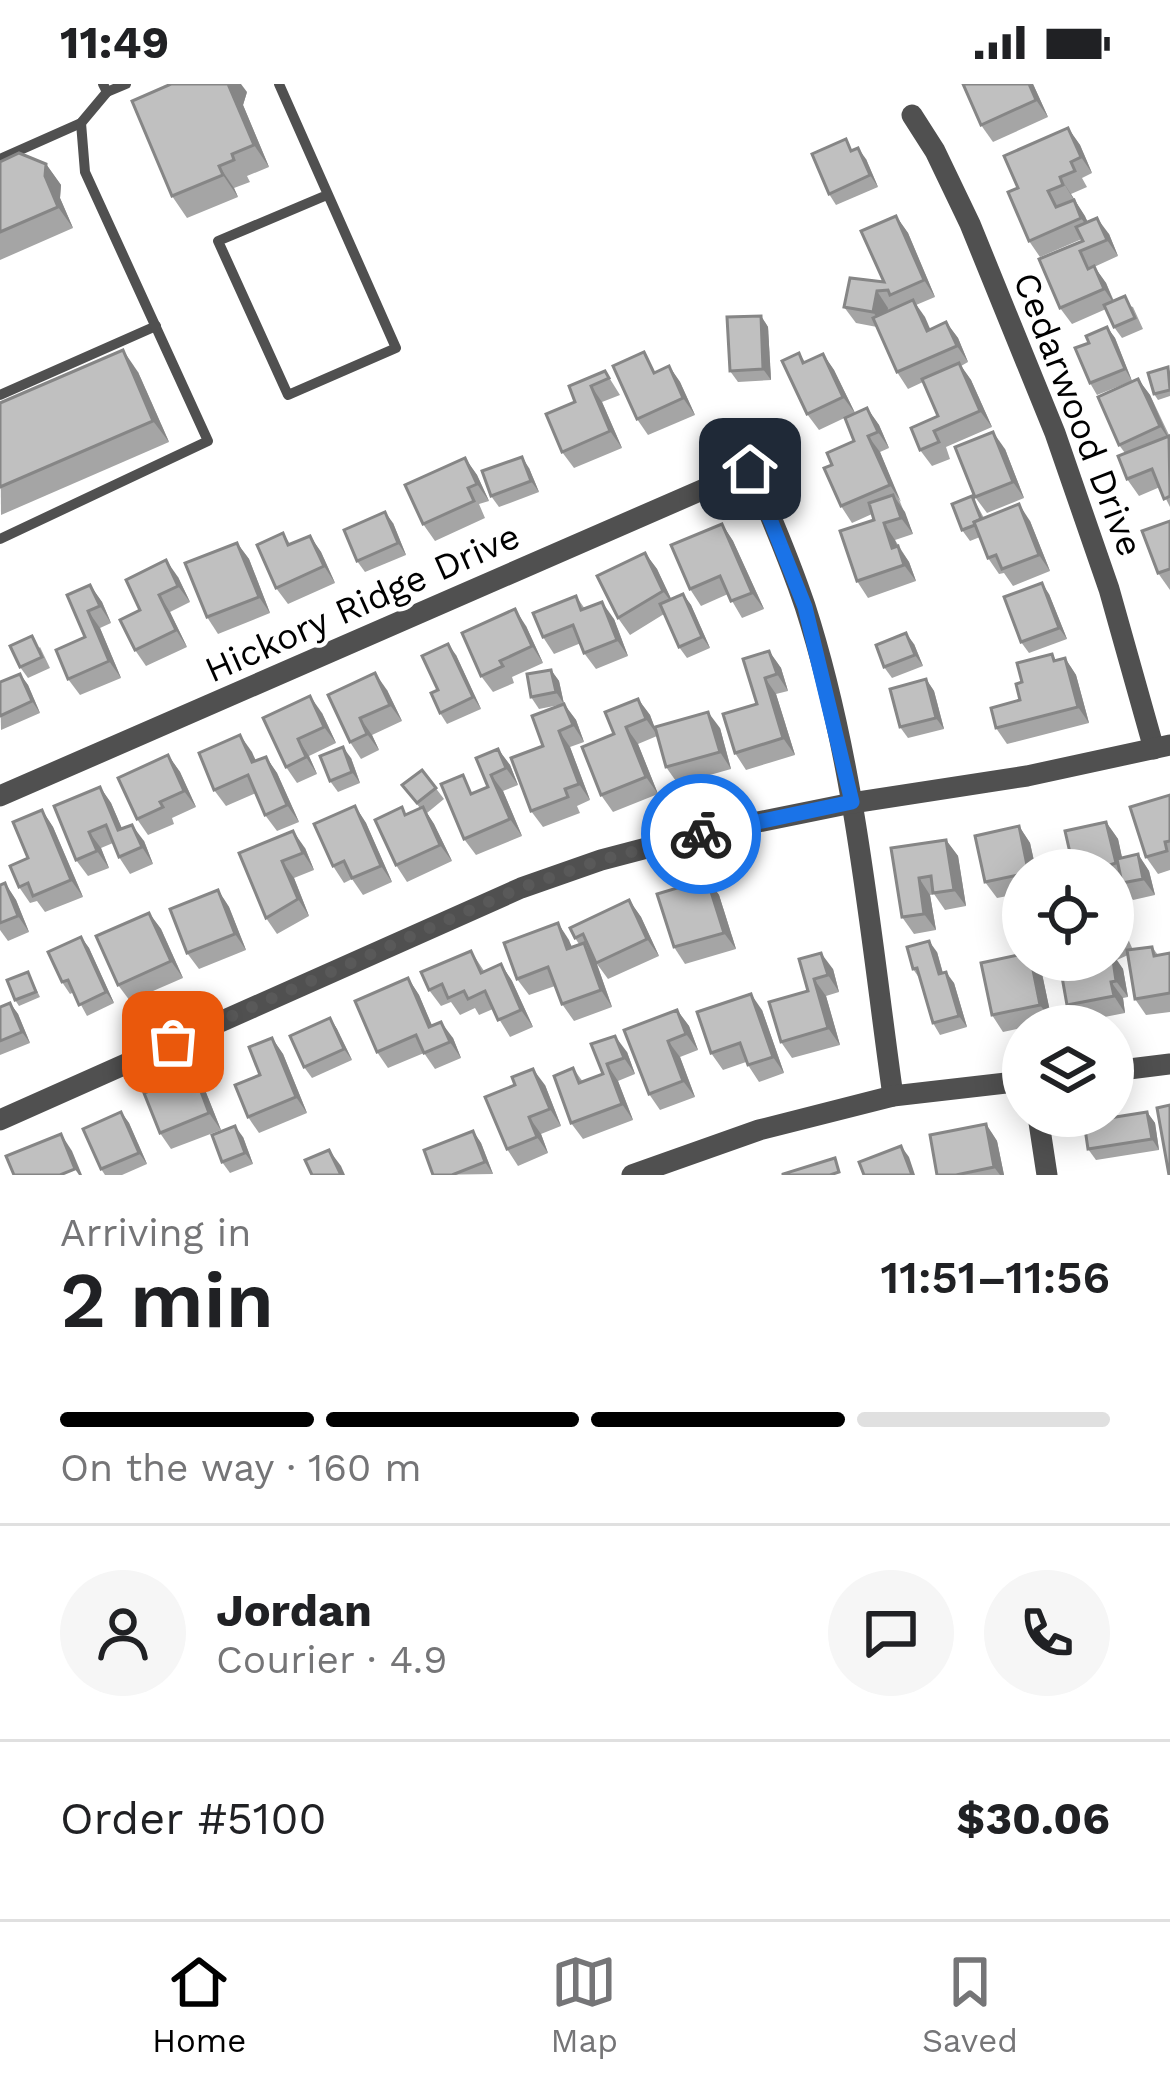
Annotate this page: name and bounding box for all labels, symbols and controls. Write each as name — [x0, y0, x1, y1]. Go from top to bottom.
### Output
text: 11:49 — [60, 16, 169, 69]
street label: Cedarwood Drive — [1005, 267, 1151, 562]
pin — [699, 418, 801, 520]
icon: home — [717, 436, 783, 502]
street label: Hickory Ridge Drive — [199, 515, 526, 691]
courier — [641, 774, 761, 894]
icon: bike — [668, 801, 734, 867]
map controls — [1002, 849, 1134, 1137]
button: locate — [1002, 849, 1134, 981]
pin — [122, 991, 224, 1093]
button: layers — [1002, 1005, 1134, 1137]
icon: bag — [140, 1009, 206, 1075]
text: Arriving in — [60, 1210, 251, 1255]
text: 11:51–11:56 — [881, 1251, 1110, 1304]
text: 2 min — [60, 1254, 274, 1346]
text: On the way · 160 m — [60, 1445, 422, 1490]
button: person — [60, 1570, 186, 1696]
button: chat — [828, 1570, 954, 1696]
button: phone — [984, 1570, 1110, 1696]
text: Jordan — [216, 1584, 372, 1637]
text: Courier · 4.9 — [216, 1637, 447, 1682]
text: Order #5100 — [60, 1792, 326, 1845]
text: $30.06 — [957, 1792, 1110, 1845]
tab: Home — [152, 1949, 246, 2060]
tab: Map — [551, 1949, 618, 2060]
tab: Saved — [922, 1949, 1018, 2060]

